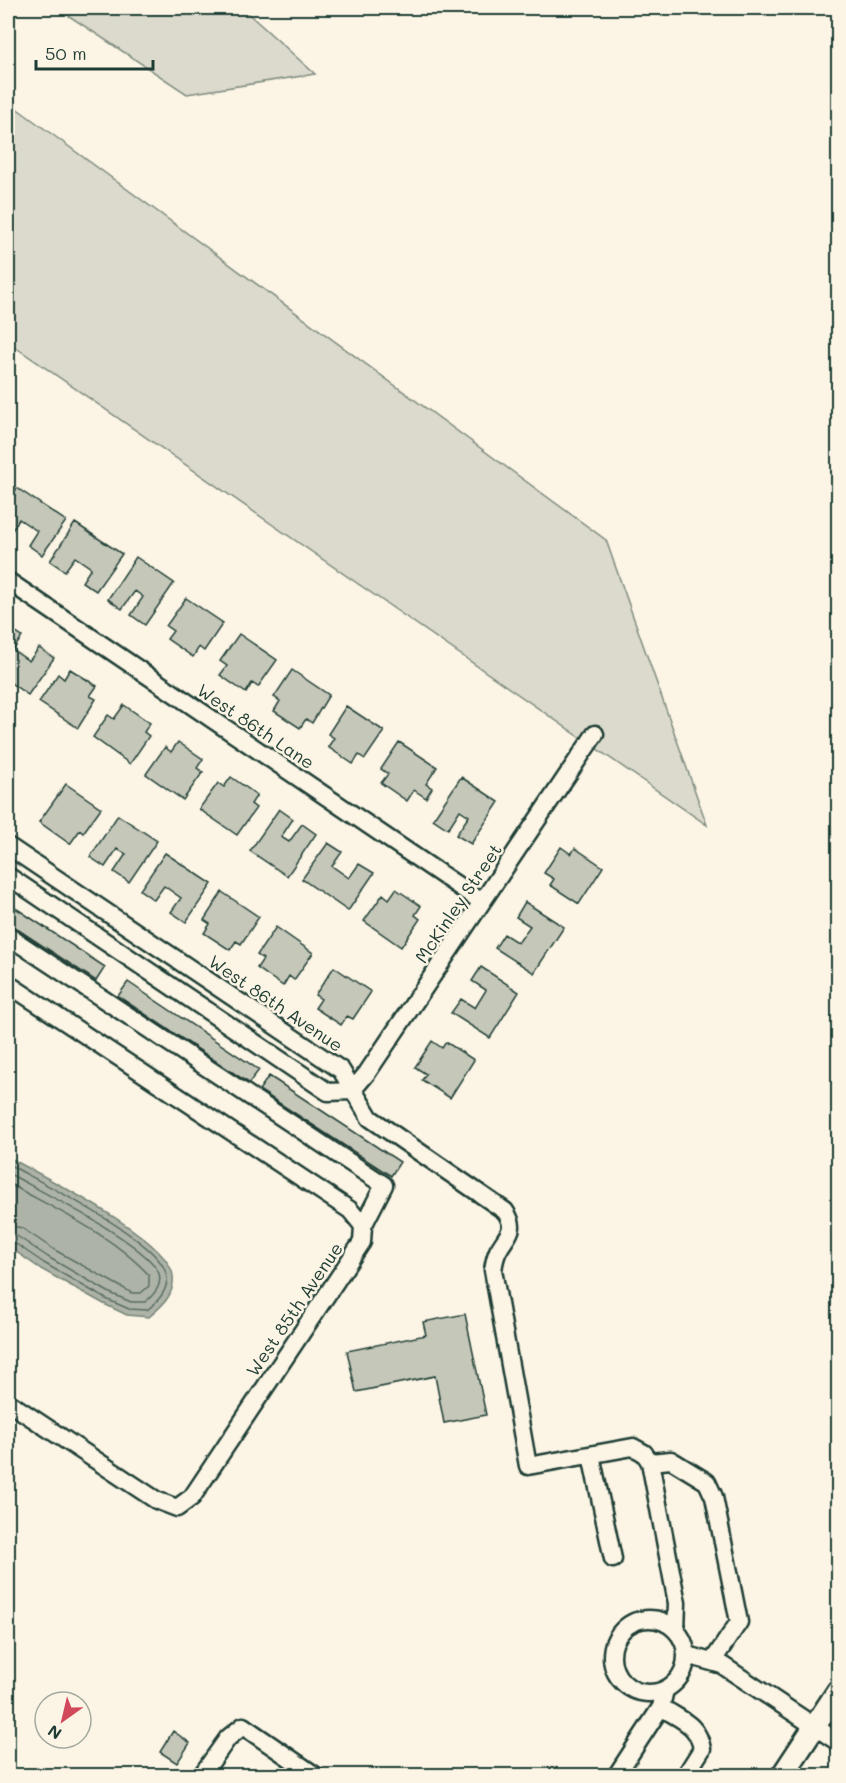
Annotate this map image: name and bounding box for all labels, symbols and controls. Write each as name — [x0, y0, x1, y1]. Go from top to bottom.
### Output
scale bar — [36, 33, 153, 71]
text: 50 m — [45, 41, 87, 65]
street label: West 86th Lane — [193, 678, 319, 774]
street label: McKinley Street — [409, 838, 507, 968]
street label: West 86th Avenue — [204, 949, 348, 1057]
street label: West 85th Avenue — [240, 1237, 348, 1381]
north arrow — [33, 1690, 93, 1750]
text: N — [43, 1721, 65, 1745]

